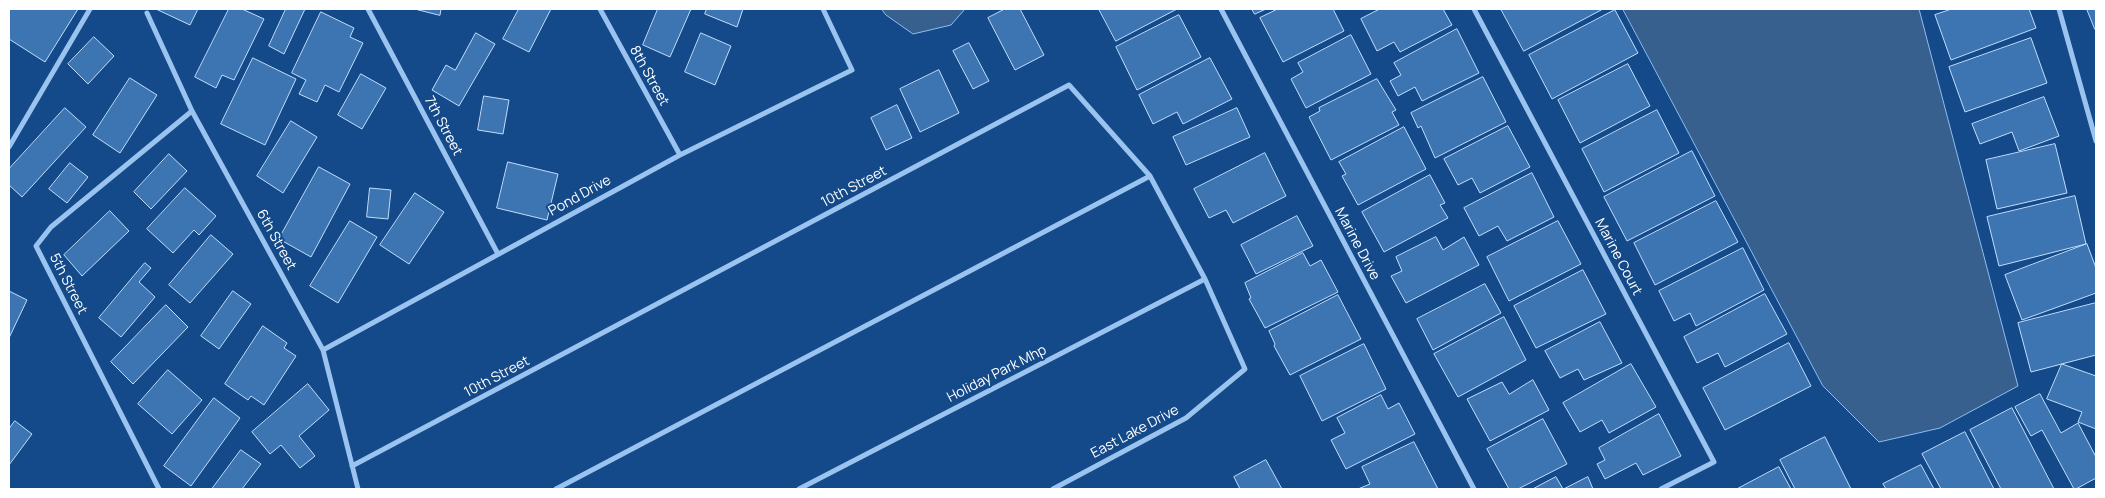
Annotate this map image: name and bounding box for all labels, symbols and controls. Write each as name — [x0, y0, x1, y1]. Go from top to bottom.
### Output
street label: 8th Street — [626, 43, 672, 109]
street label: 7th Street — [420, 93, 466, 159]
street label: 10th Street — [818, 163, 890, 211]
street label: Pond Drive — [546, 172, 614, 220]
street label: Marine Drive — [1331, 205, 1383, 283]
street label: 6th Street — [253, 207, 299, 273]
street label: Marine Court — [1591, 216, 1645, 298]
street label: 5th Street — [46, 251, 90, 317]
street label: Holiday Park Mhp — [944, 342, 1050, 406]
street label: 10th Street — [461, 353, 533, 401]
street label: East Lake Drive — [1088, 402, 1182, 462]

